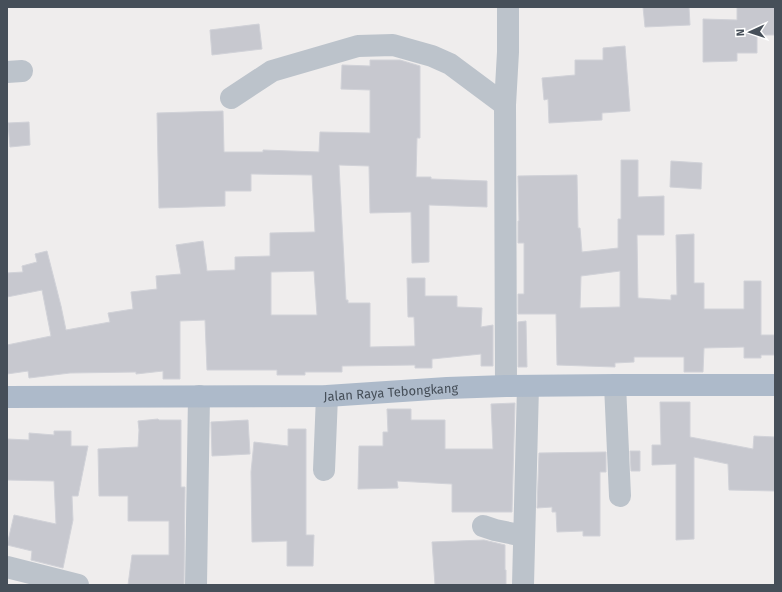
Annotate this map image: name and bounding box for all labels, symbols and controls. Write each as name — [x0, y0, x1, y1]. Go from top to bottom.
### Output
north arrow — [730, 12, 770, 52]
text: N — [734, 29, 747, 36]
street label: Jalan Raya Tebongkang — [323, 381, 459, 404]

